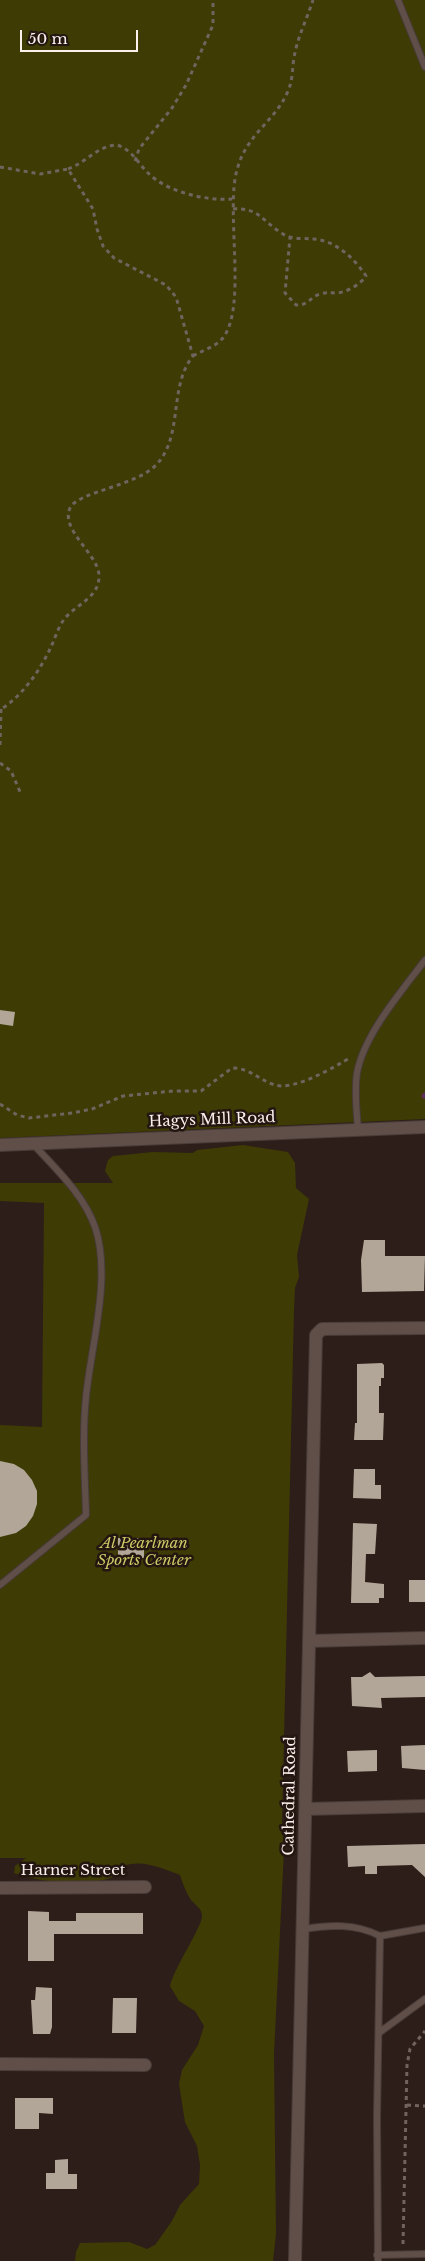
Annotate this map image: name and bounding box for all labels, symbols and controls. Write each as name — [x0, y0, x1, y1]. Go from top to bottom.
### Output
scale bar — [22, 20, 140, 52]
text: 50 m — [28, 29, 68, 48]
street label: Hagys Mill Road — [148, 1109, 276, 1131]
park label: Al Pearlman Sports Center — [97, 1535, 191, 1570]
street label: Cathedral Road — [280, 1736, 300, 1856]
street label: Harner Street — [21, 1862, 125, 1880]

